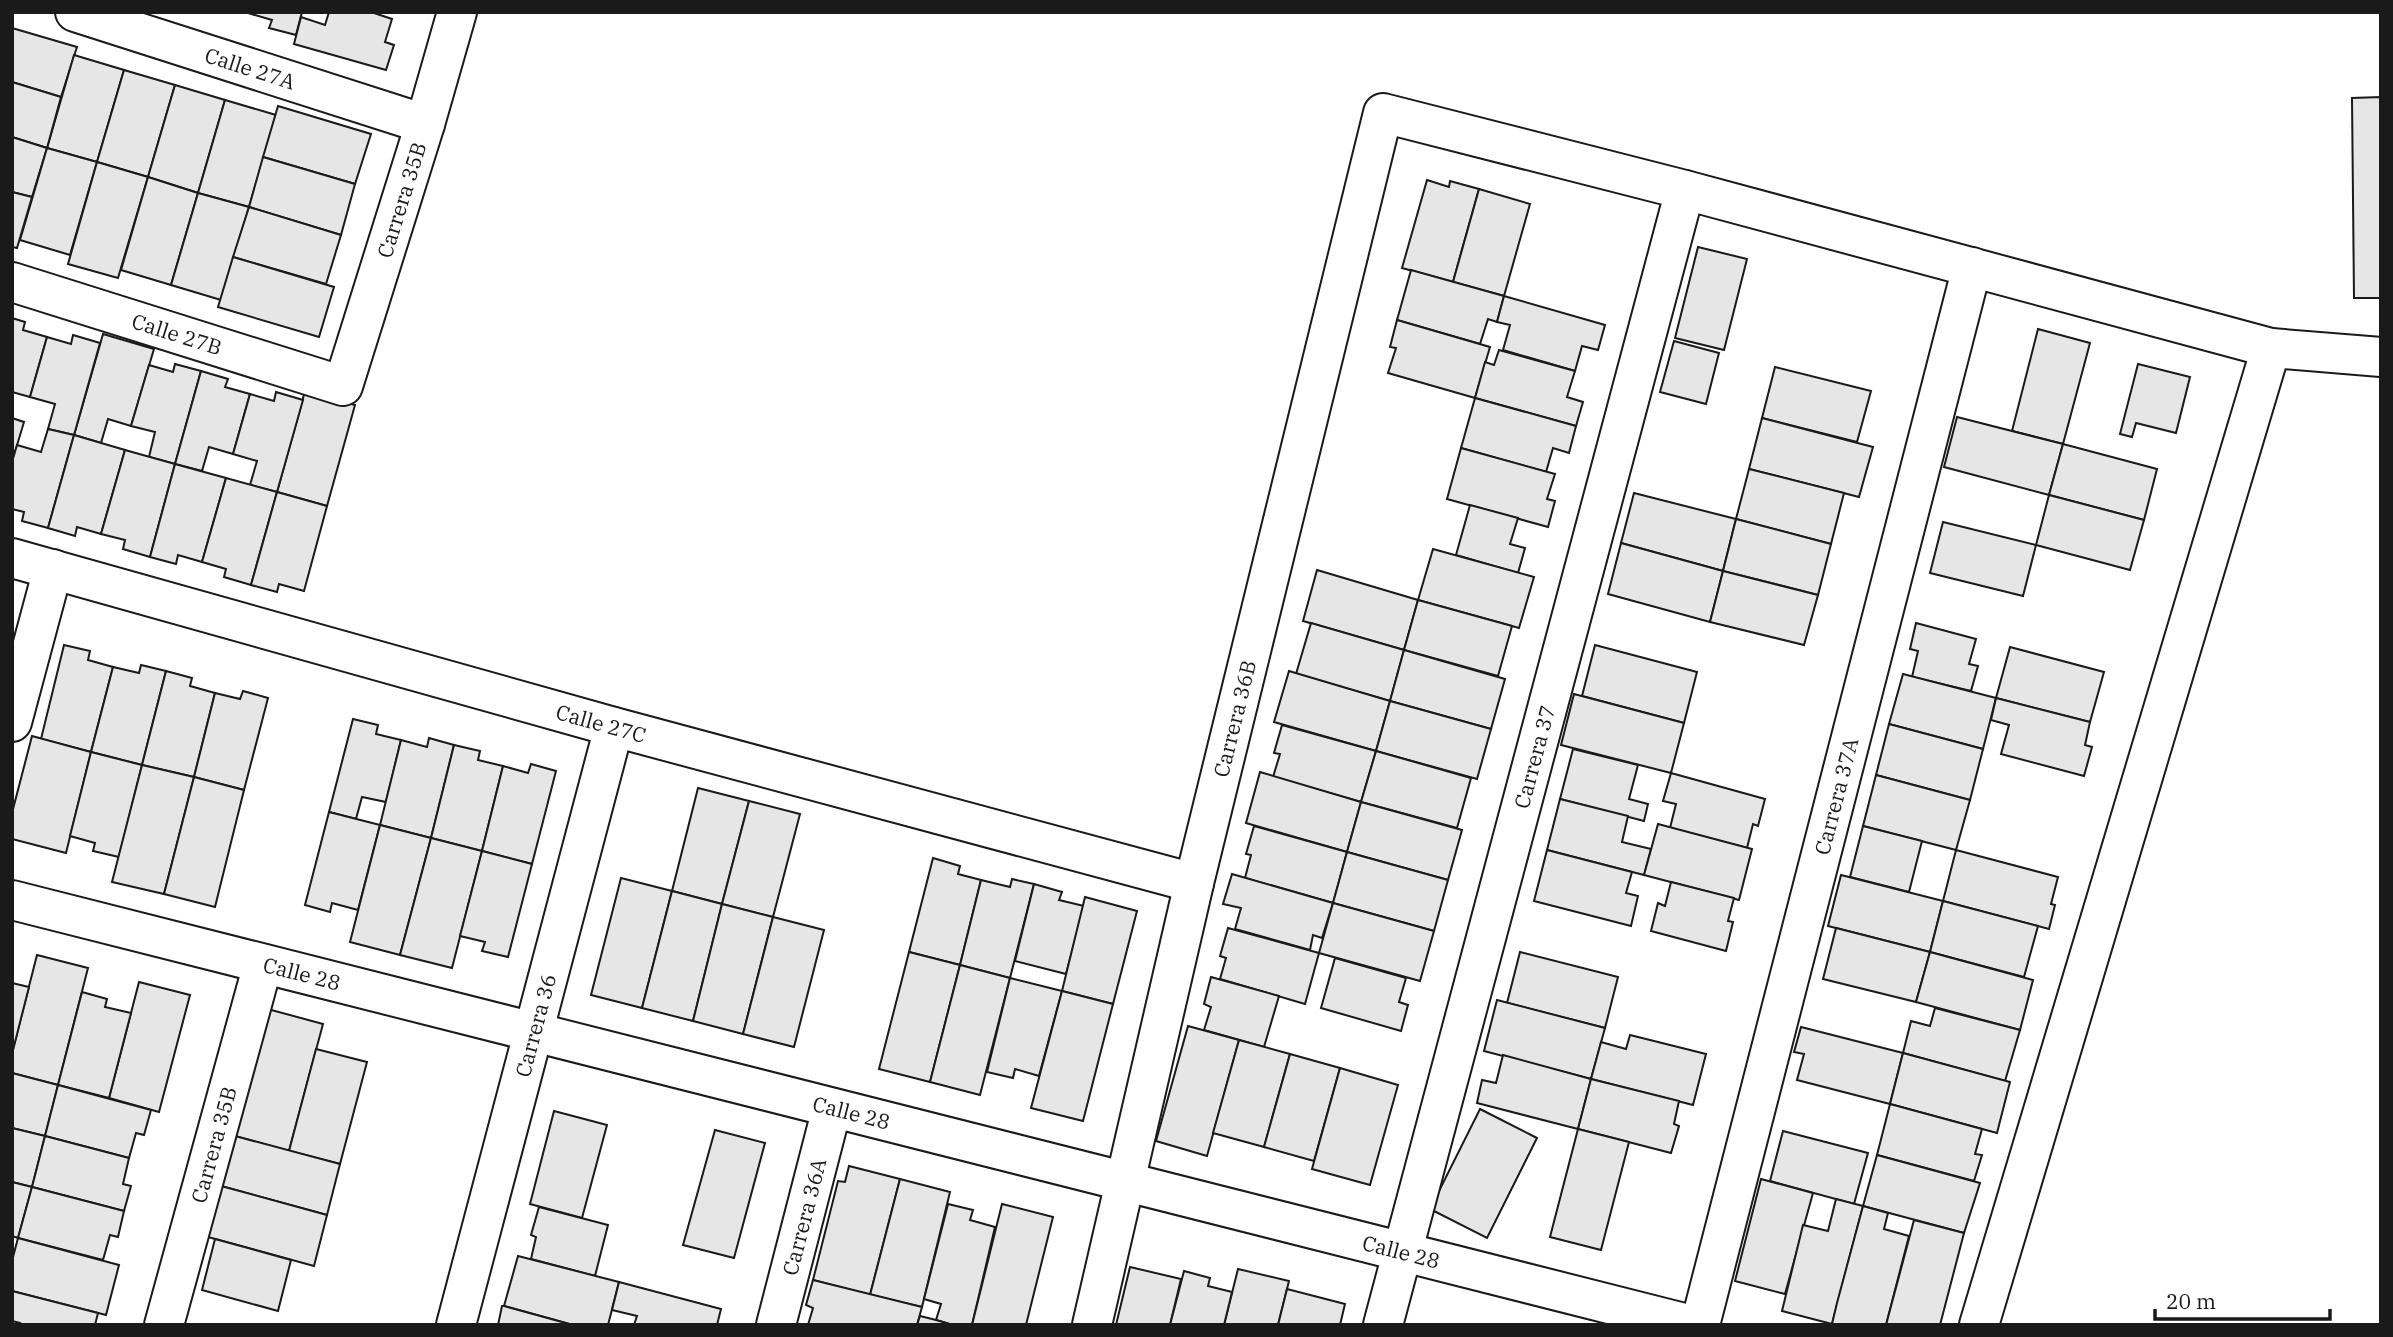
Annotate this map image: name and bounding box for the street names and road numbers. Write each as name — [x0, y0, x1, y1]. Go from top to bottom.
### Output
street label: Calle 27A — [202, 41, 300, 96]
street label: Carrera 35B — [370, 139, 433, 261]
street label: Calle 27B — [129, 307, 226, 361]
street label: Carrera 36B — [1207, 657, 1262, 780]
street label: Calle 27C — [553, 697, 649, 749]
street label: Carrera 37 — [1507, 702, 1561, 811]
street label: Carrera 37A — [1807, 734, 1865, 858]
street label: Calle 28 — [260, 950, 344, 997]
street label: Carrera 36 — [508, 971, 562, 1080]
street label: Carrera 35B — [184, 1083, 243, 1206]
street label: Calle 28 — [810, 1089, 893, 1136]
street label: Carrera 36A — [775, 1154, 833, 1278]
street label: Calle 28 — [1360, 1228, 1443, 1275]

